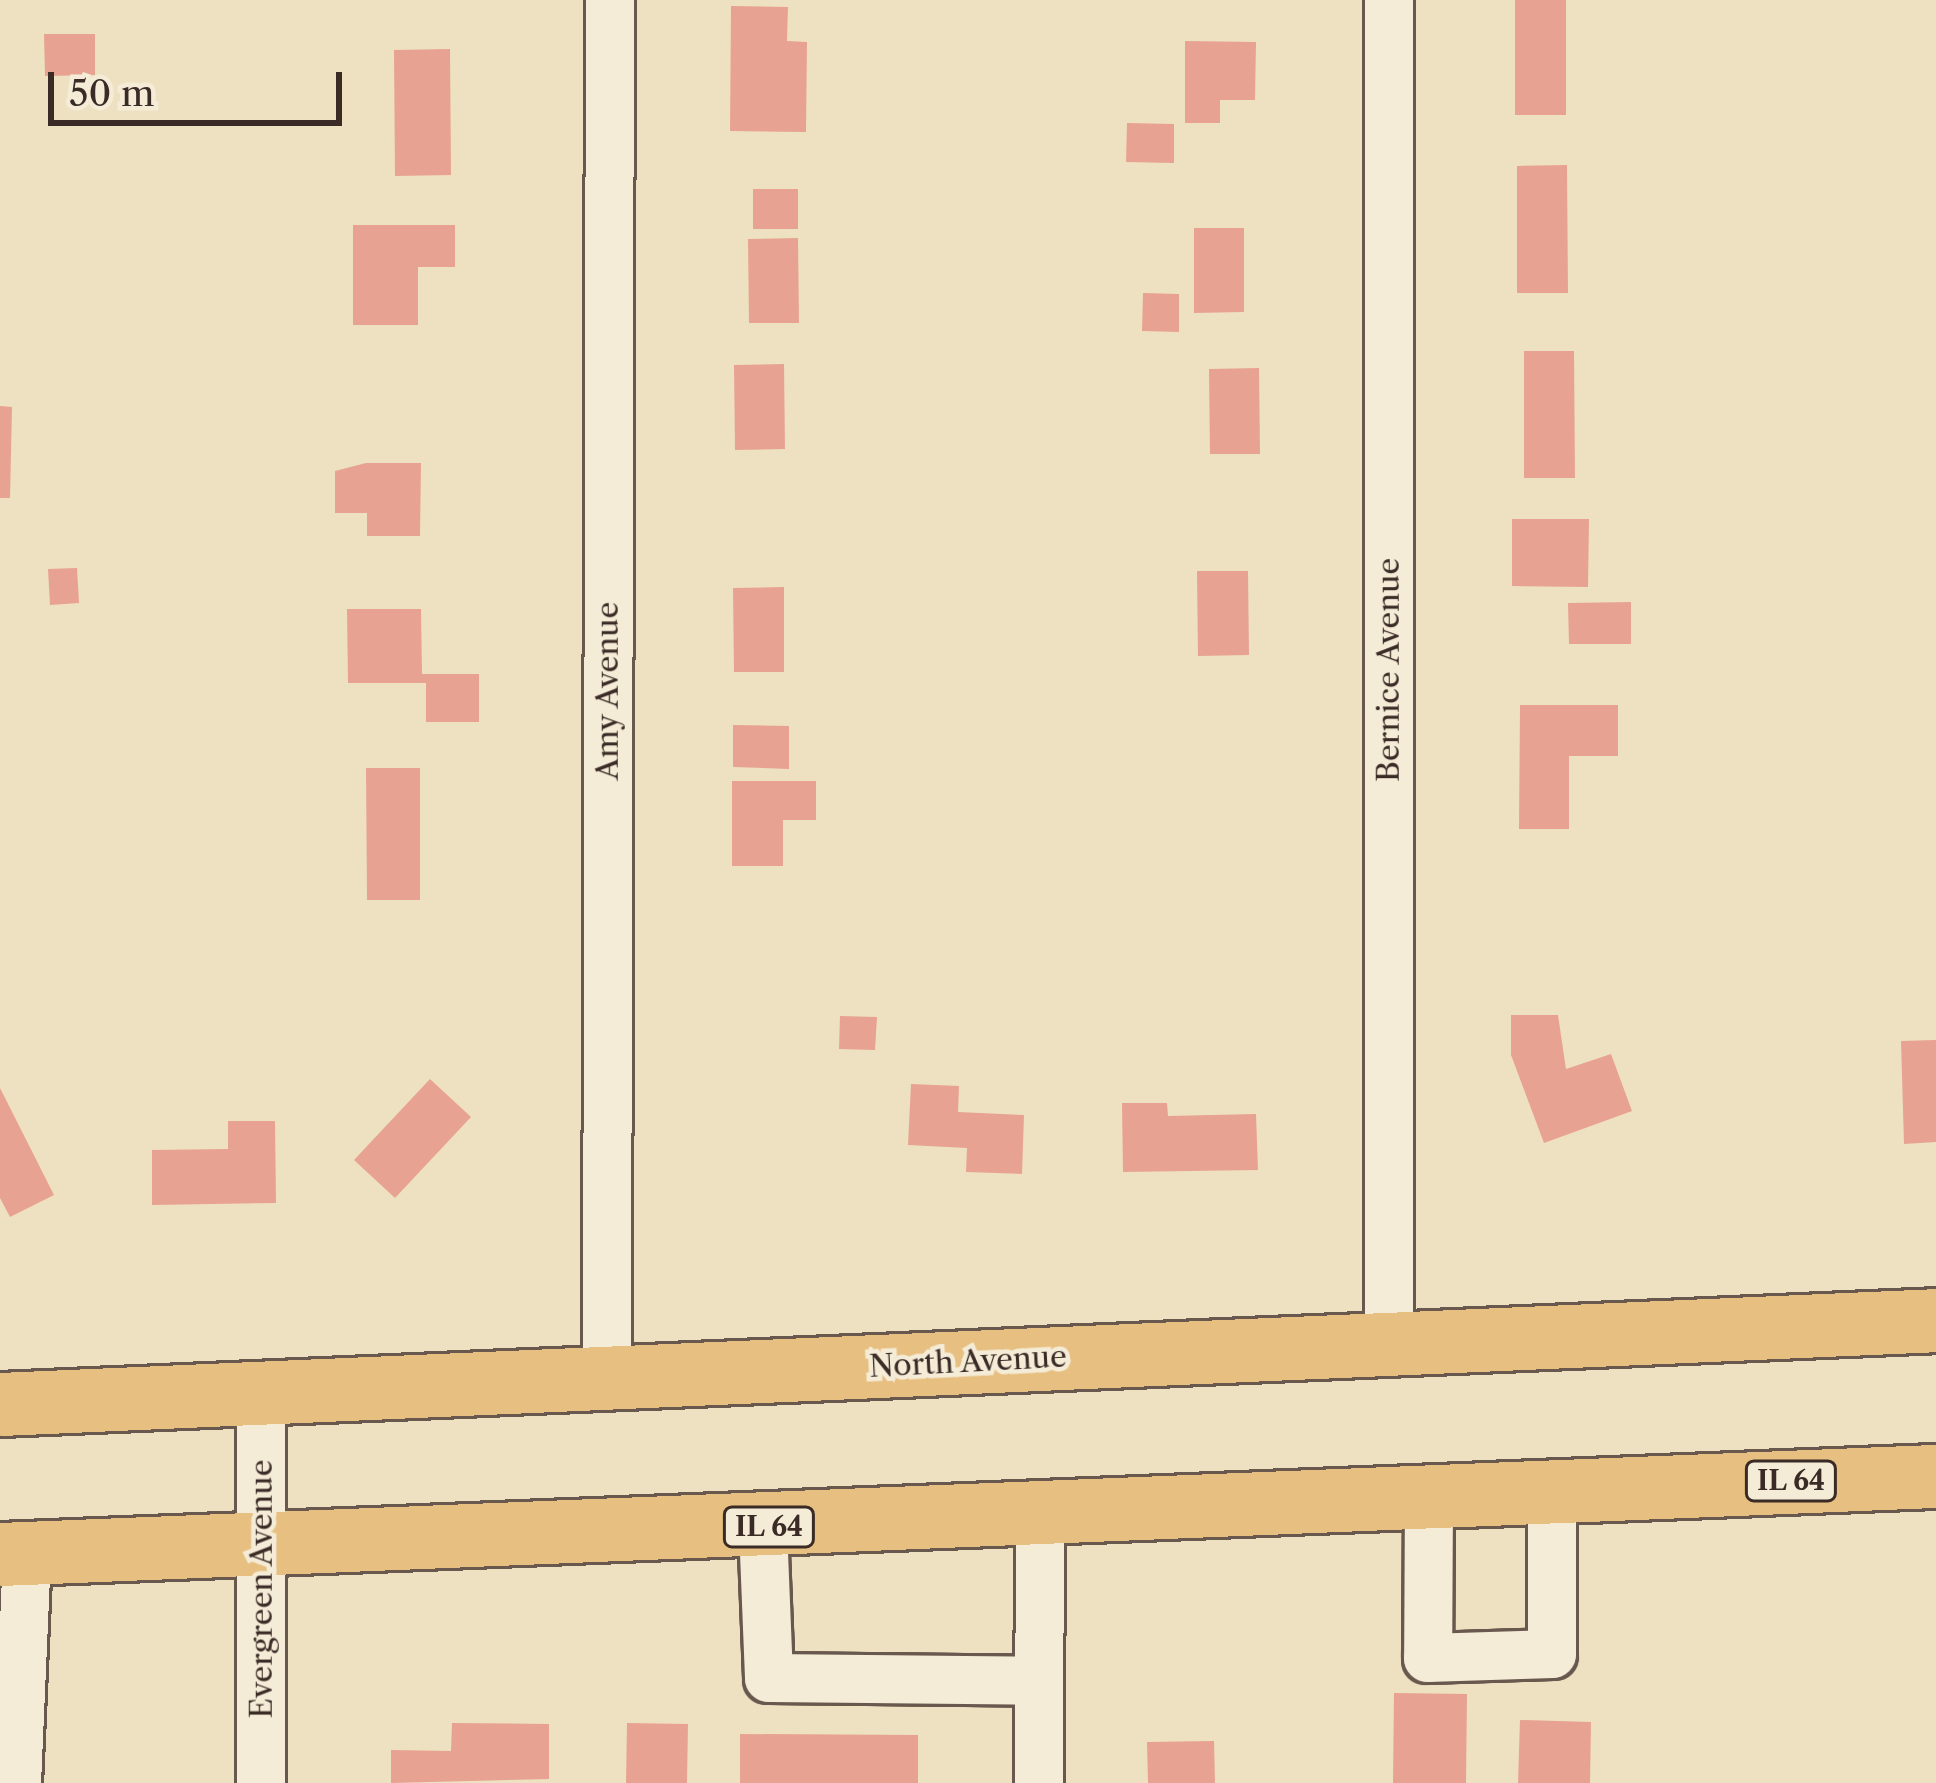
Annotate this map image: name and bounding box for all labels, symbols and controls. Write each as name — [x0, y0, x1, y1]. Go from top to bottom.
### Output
scale bar — [54, 48, 348, 122]
text: 50 m — [69, 71, 154, 115]
street label: Bernice Avenue — [1371, 557, 1407, 783]
street label: Amy Avenue — [590, 601, 626, 781]
street label: North Avenue — [868, 1339, 1068, 1385]
street label: Evergreen Avenue — [244, 1459, 280, 1719]
road number: IL 64 — [1743, 1460, 1839, 1502]
road number: IL 64 — [721, 1506, 817, 1548]

